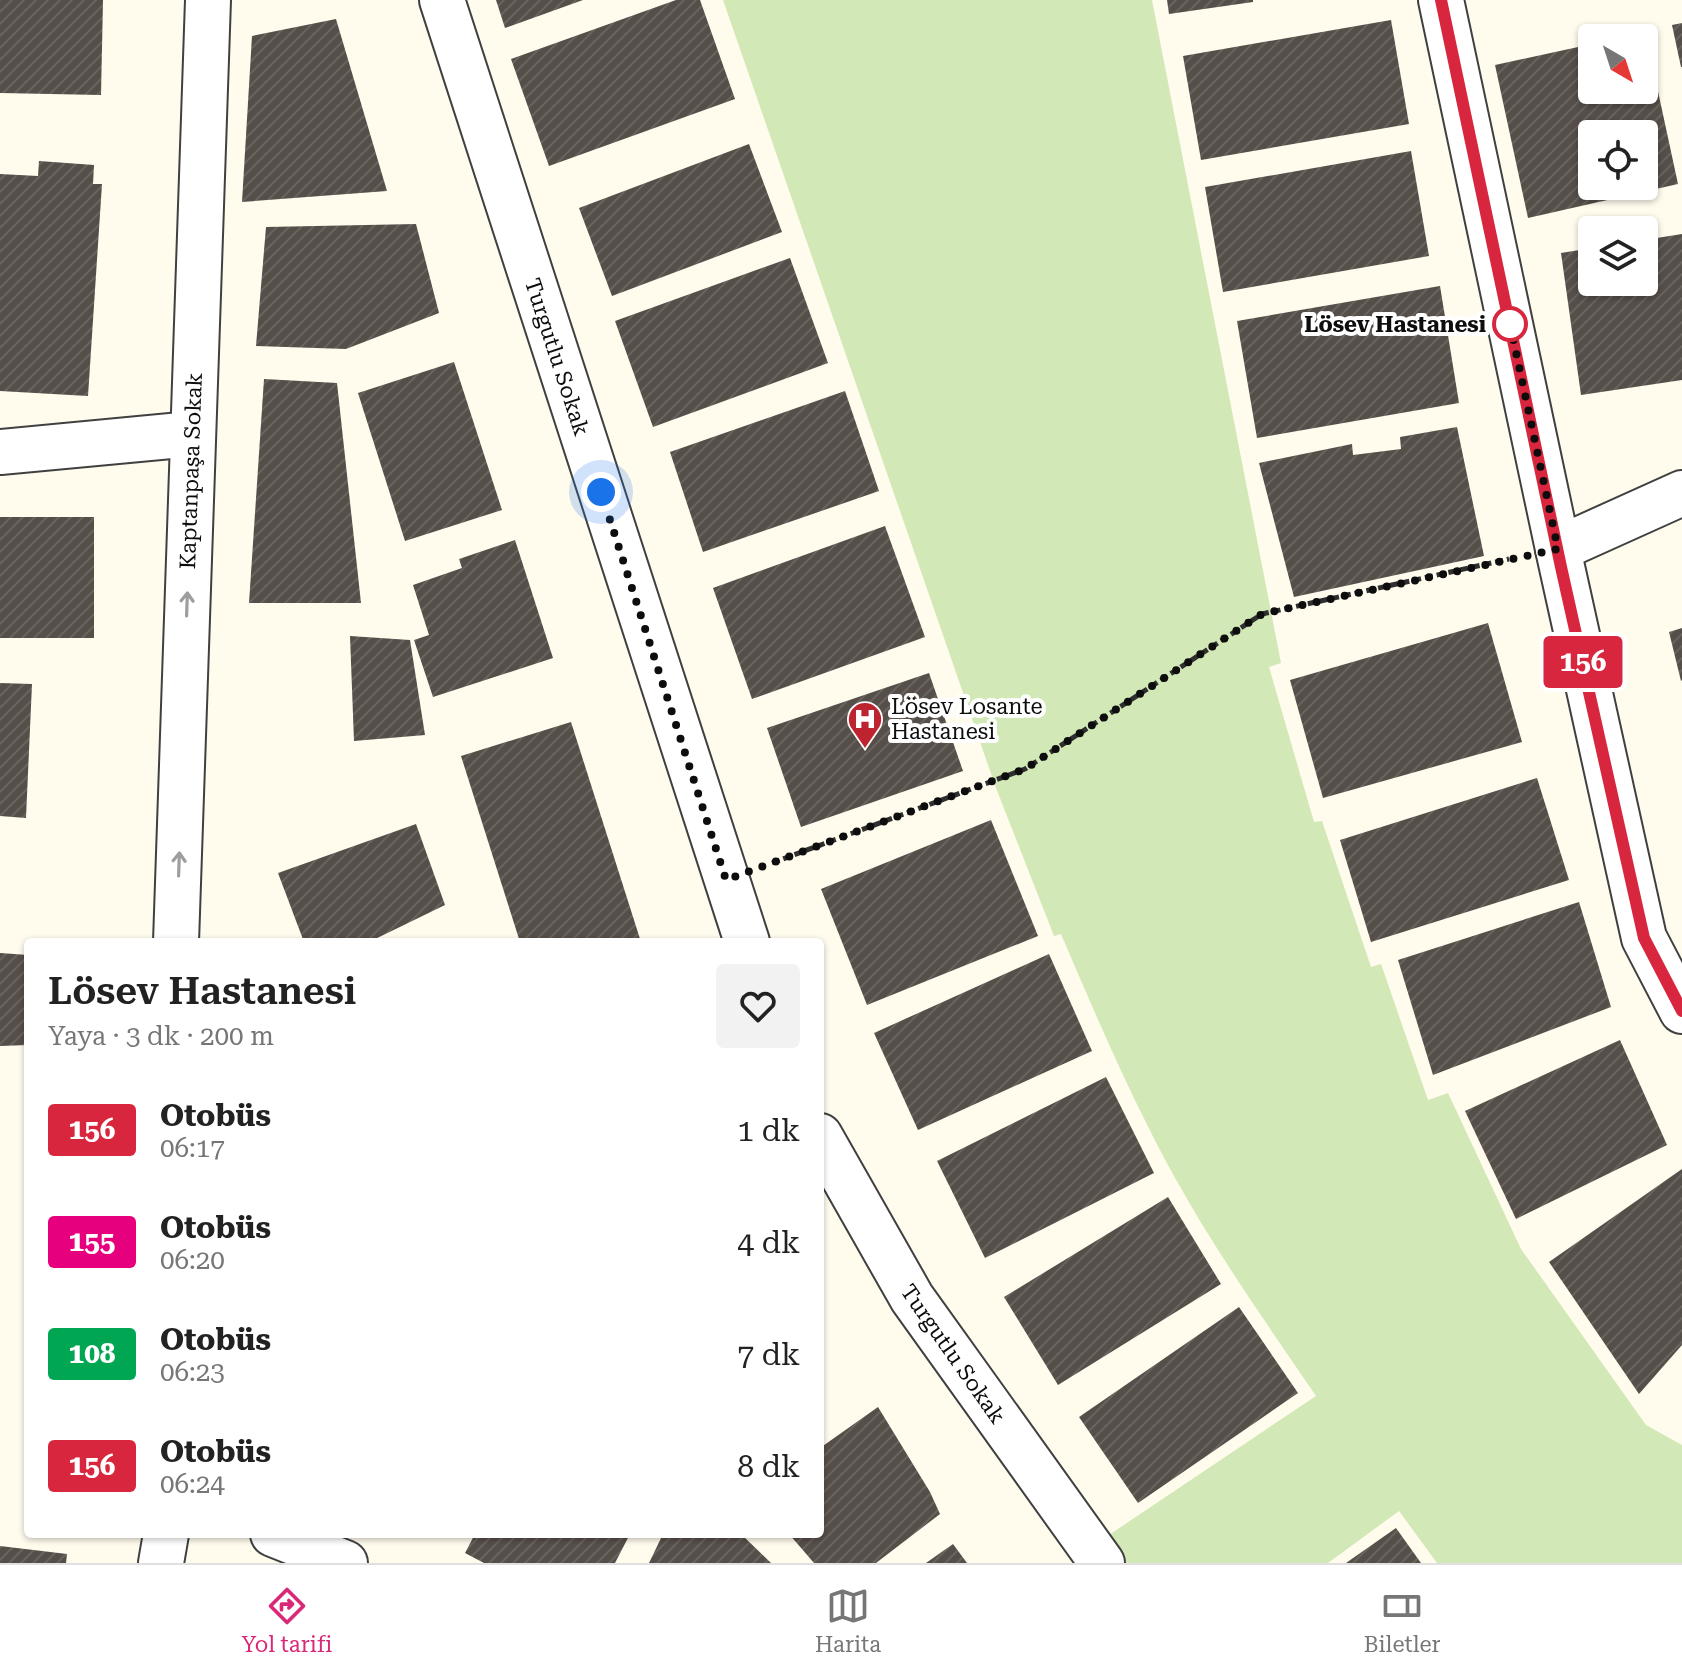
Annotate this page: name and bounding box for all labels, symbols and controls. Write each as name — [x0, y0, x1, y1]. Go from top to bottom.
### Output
north arrow — [1578, 24, 1658, 104]
map controls — [1578, 24, 1658, 296]
button: locate — [1578, 120, 1658, 200]
button: layers — [1578, 216, 1658, 296]
street label: Turgutlu Sokak — [520, 275, 594, 439]
marker: Lösev Hastanesi — [1493, 307, 1527, 341]
place label: Lösev Hastanesi — [1304, 312, 1486, 337]
street label: Kaptanpaşa Sokak — [175, 372, 207, 570]
your location — [581, 472, 621, 512]
one-way arrow — [179, 591, 194, 618]
line badge: 156 — [1537, 636, 1629, 688]
text: 156 — [1559, 645, 1607, 678]
place label: Lösev Losante Hastanesi — [891, 694, 1043, 744]
hospital icon: Lösev Losante Hastanesi — [846, 700, 884, 750]
one-way arrow — [171, 851, 186, 878]
button: heart — [716, 964, 800, 1048]
text: Lösev Hastanesi — [48, 969, 356, 1013]
text: Yaya · 3 dk · 200 m — [48, 1021, 274, 1051]
text: Otobüs — [160, 1098, 271, 1133]
text: 156 — [68, 1113, 116, 1146]
text: 1 dk — [737, 1113, 800, 1148]
text: 06:17 — [160, 1133, 225, 1163]
text: Otobüs — [160, 1210, 271, 1245]
text: 155 — [68, 1225, 116, 1258]
text: 4 dk — [737, 1225, 800, 1260]
text: 06:20 — [160, 1245, 225, 1275]
street label: Turgutlu Sokak — [896, 1280, 1010, 1428]
text: Otobüs — [160, 1322, 271, 1357]
text: 108 — [68, 1337, 116, 1370]
text: 7 dk — [737, 1337, 800, 1372]
text: 06:23 — [160, 1357, 225, 1387]
text: Otobüs — [160, 1434, 271, 1469]
text: 156 — [68, 1449, 116, 1482]
text: 8 dk — [737, 1449, 800, 1484]
text: 06:24 — [160, 1469, 225, 1499]
tab: Yol tarifi — [241, 1584, 332, 1657]
tab: Harita — [815, 1584, 881, 1657]
tab: Biletler — [1364, 1584, 1441, 1657]

